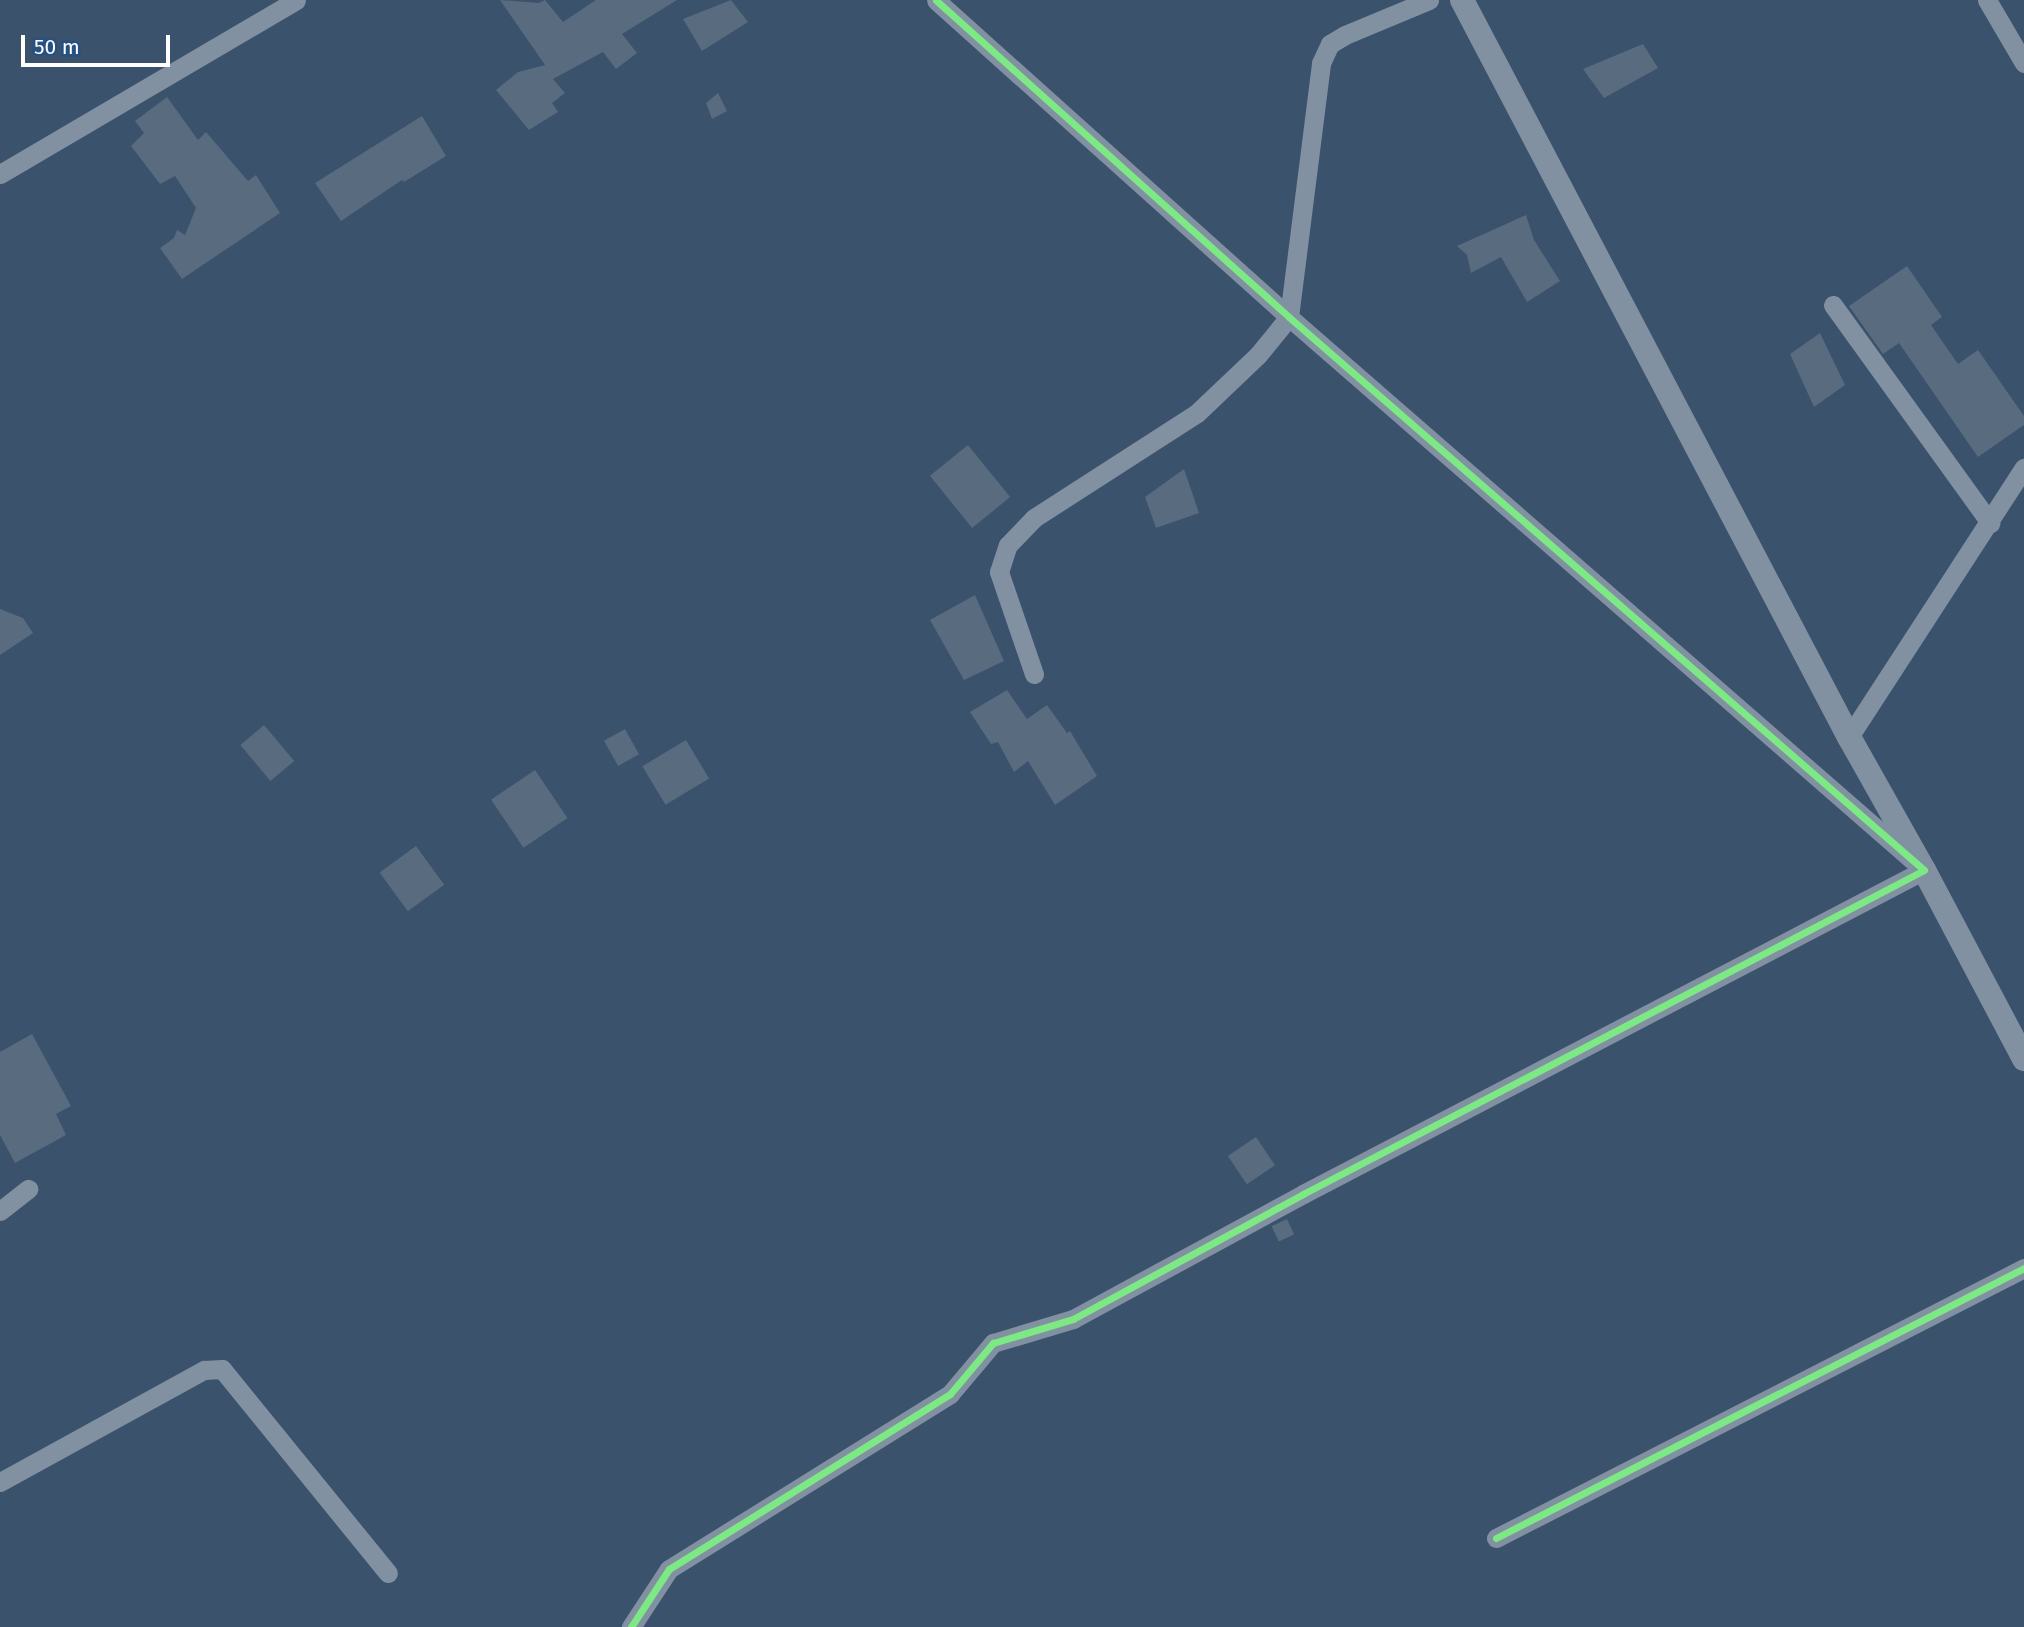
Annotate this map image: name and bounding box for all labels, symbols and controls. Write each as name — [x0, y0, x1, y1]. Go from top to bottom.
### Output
scale bar — [24, 21, 173, 65]
text: 50 m — [34, 34, 80, 60]

